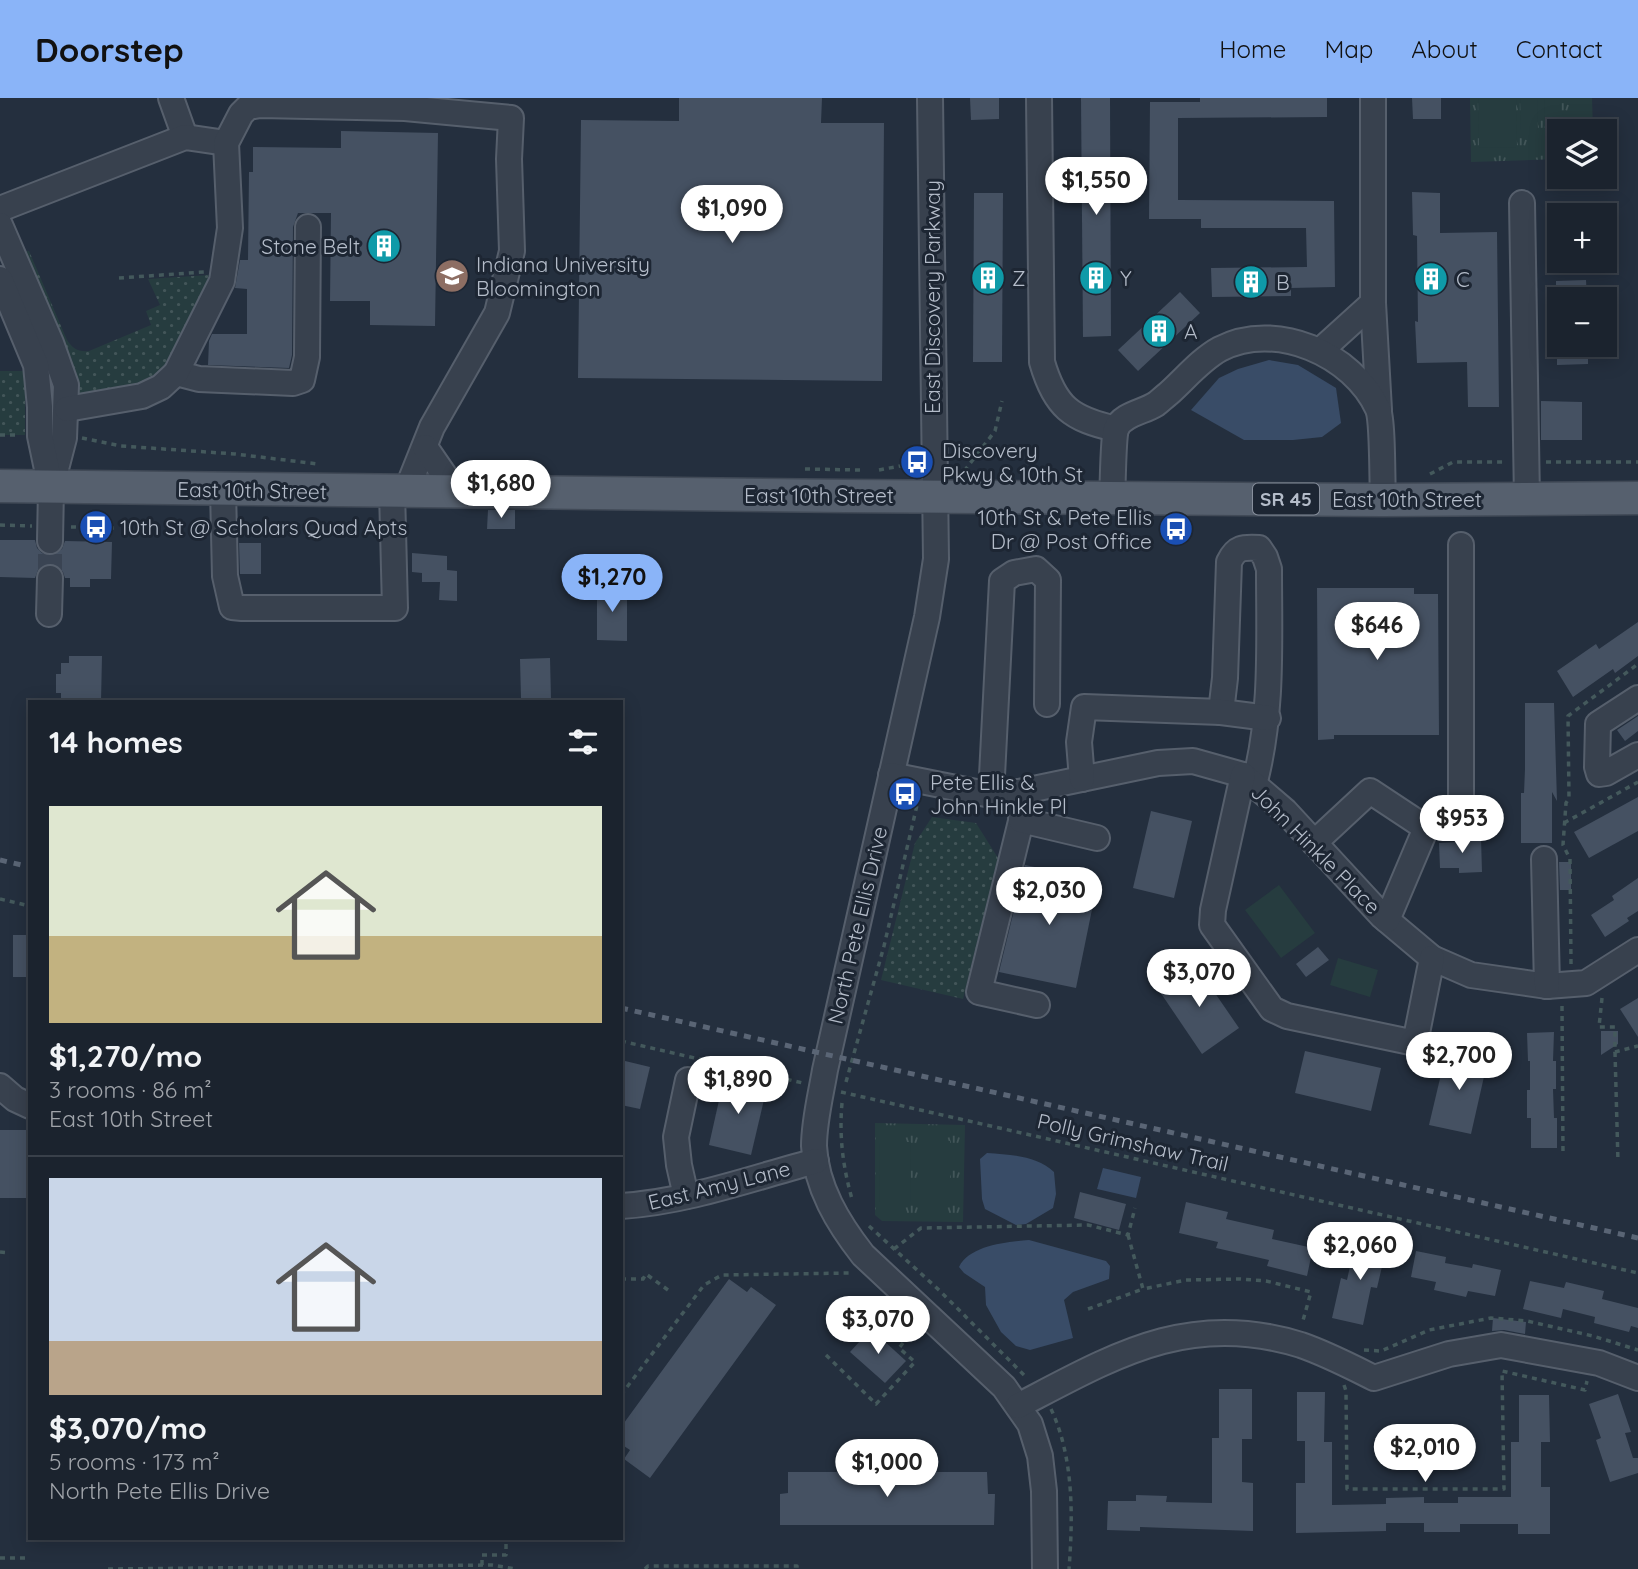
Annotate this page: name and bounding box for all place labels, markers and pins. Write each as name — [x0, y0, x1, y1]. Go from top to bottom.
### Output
pin: $1,550 — [1039, 158, 1153, 217]
pin: $1,090 — [675, 186, 789, 245]
building icon: Stone Belt — [365, 227, 403, 265]
place label: Stone Belt — [261, 233, 360, 259]
place label: Indiana University Bloomington — [476, 251, 650, 301]
school or university icon: Indiana University Bloomington — [433, 257, 471, 295]
building icon: Z — [969, 259, 1007, 297]
building icon: Y — [1077, 259, 1115, 297]
building icon: C — [1412, 260, 1450, 298]
building icon: B — [1232, 263, 1270, 301]
place label: Z — [1012, 265, 1026, 291]
place label: Y — [1120, 265, 1132, 291]
place label: C — [1456, 266, 1470, 292]
place label: B — [1276, 269, 1290, 295]
building icon: A — [1140, 312, 1178, 350]
place label: A — [1184, 318, 1198, 344]
place label: Discovery Pkwy & 10th St — [942, 437, 1083, 487]
bus stop icon: Discovery Pkwy & 10th St — [898, 443, 936, 481]
pin: $1,680 — [444, 460, 558, 520]
place label: 10th St & Pete Ellis Dr @ Post Office — [978, 504, 1152, 554]
bus stop icon: 10th St @ Scholars Quad Apts — [77, 508, 115, 546]
bus stop icon: 10th St & Pete Ellis Dr @ Post Office — [1157, 510, 1195, 548]
place label: 10th St @ Scholars Quad Apts — [120, 514, 407, 540]
pin: $1,270 — [555, 554, 669, 614]
pin: $646 — [1336, 602, 1418, 662]
place label: Pete Ellis & John Hinkle Pl — [930, 769, 1067, 819]
bus stop icon: Pete Ellis & John Hinkle Pl — [886, 775, 924, 813]
pin: $953 — [1421, 796, 1503, 855]
pin: $2,030 — [992, 868, 1106, 927]
pin: $3,070 — [1142, 950, 1256, 1009]
pin: $2,700 — [1402, 1032, 1516, 1092]
pin: $1,890 — [681, 1056, 795, 1116]
pin: $2,060 — [1303, 1222, 1417, 1282]
pin: $3,070 — [821, 1296, 935, 1356]
pin: $2,010 — [1368, 1424, 1482, 1484]
pin: $1,000 — [830, 1440, 944, 1499]

